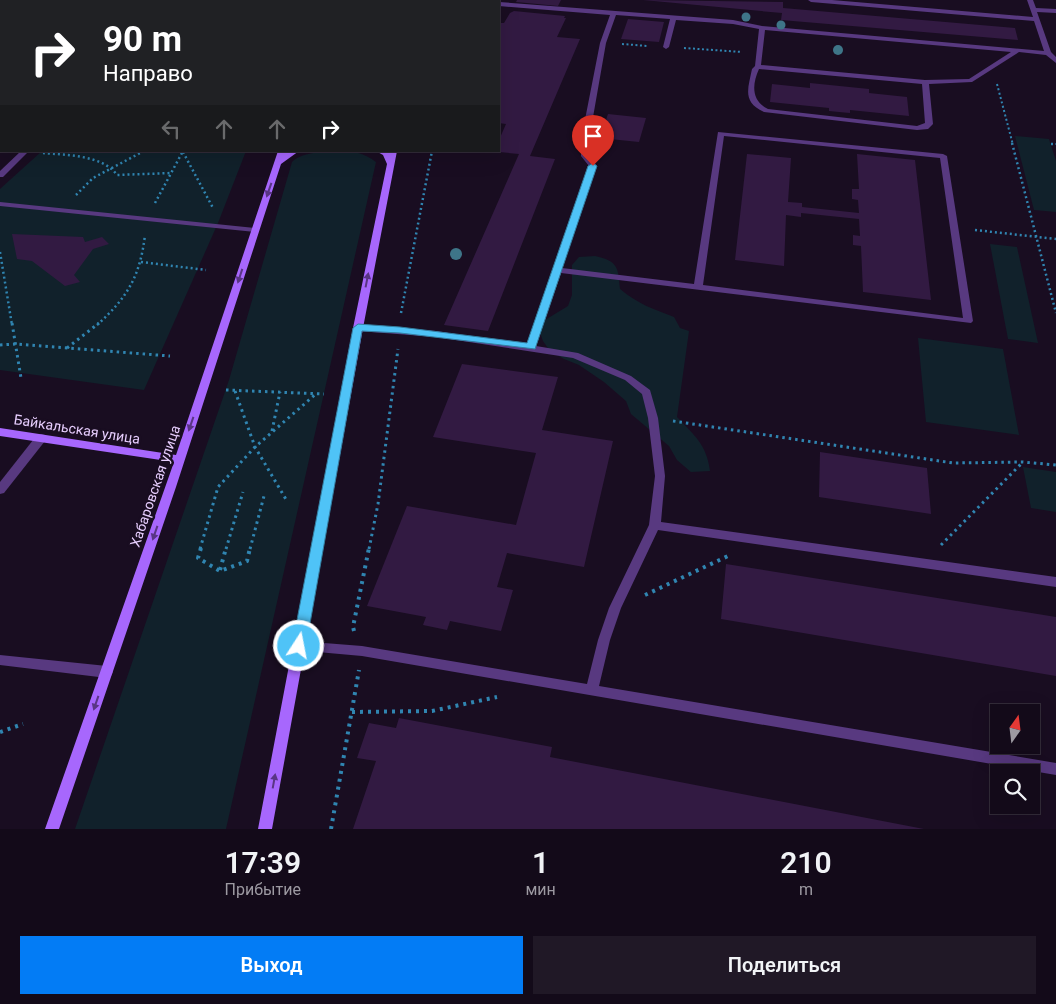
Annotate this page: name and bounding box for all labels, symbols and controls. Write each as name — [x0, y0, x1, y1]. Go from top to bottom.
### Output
text: 90 m — [103, 19, 182, 60]
icon: right — [20, 20, 85, 85]
text: Направо — [103, 61, 193, 86]
icon: left — [157, 115, 185, 143]
icon: ahead — [210, 115, 238, 143]
icon: ahead — [263, 115, 291, 143]
icon: right — [316, 115, 344, 143]
pin — [572, 115, 614, 166]
icon: arrive — [579, 122, 607, 150]
one-way arrow — [264, 183, 272, 198]
one-way arrow — [236, 269, 244, 284]
one-way arrow — [363, 272, 371, 287]
street label: Байкальская улица — [13, 411, 141, 447]
one-way arrow — [187, 417, 195, 432]
street label: Хабаровская улица — [127, 423, 183, 549]
one-way arrow — [150, 526, 158, 541]
position arrow — [272, 619, 324, 671]
one-way arrow — [91, 696, 99, 711]
north arrow — [990, 704, 1040, 754]
map controls — [990, 704, 1040, 814]
button: search — [990, 764, 1040, 814]
one-way arrow — [270, 773, 278, 789]
text: 17:39 — [224, 845, 301, 880]
text: 1 — [532, 845, 549, 880]
text: 210 — [780, 845, 832, 880]
text: Прибытие — [225, 880, 301, 899]
text: мин — [525, 880, 556, 899]
text: m — [799, 880, 813, 899]
button: Выход — [20, 936, 523, 994]
button: Поделиться — [533, 936, 1036, 994]

